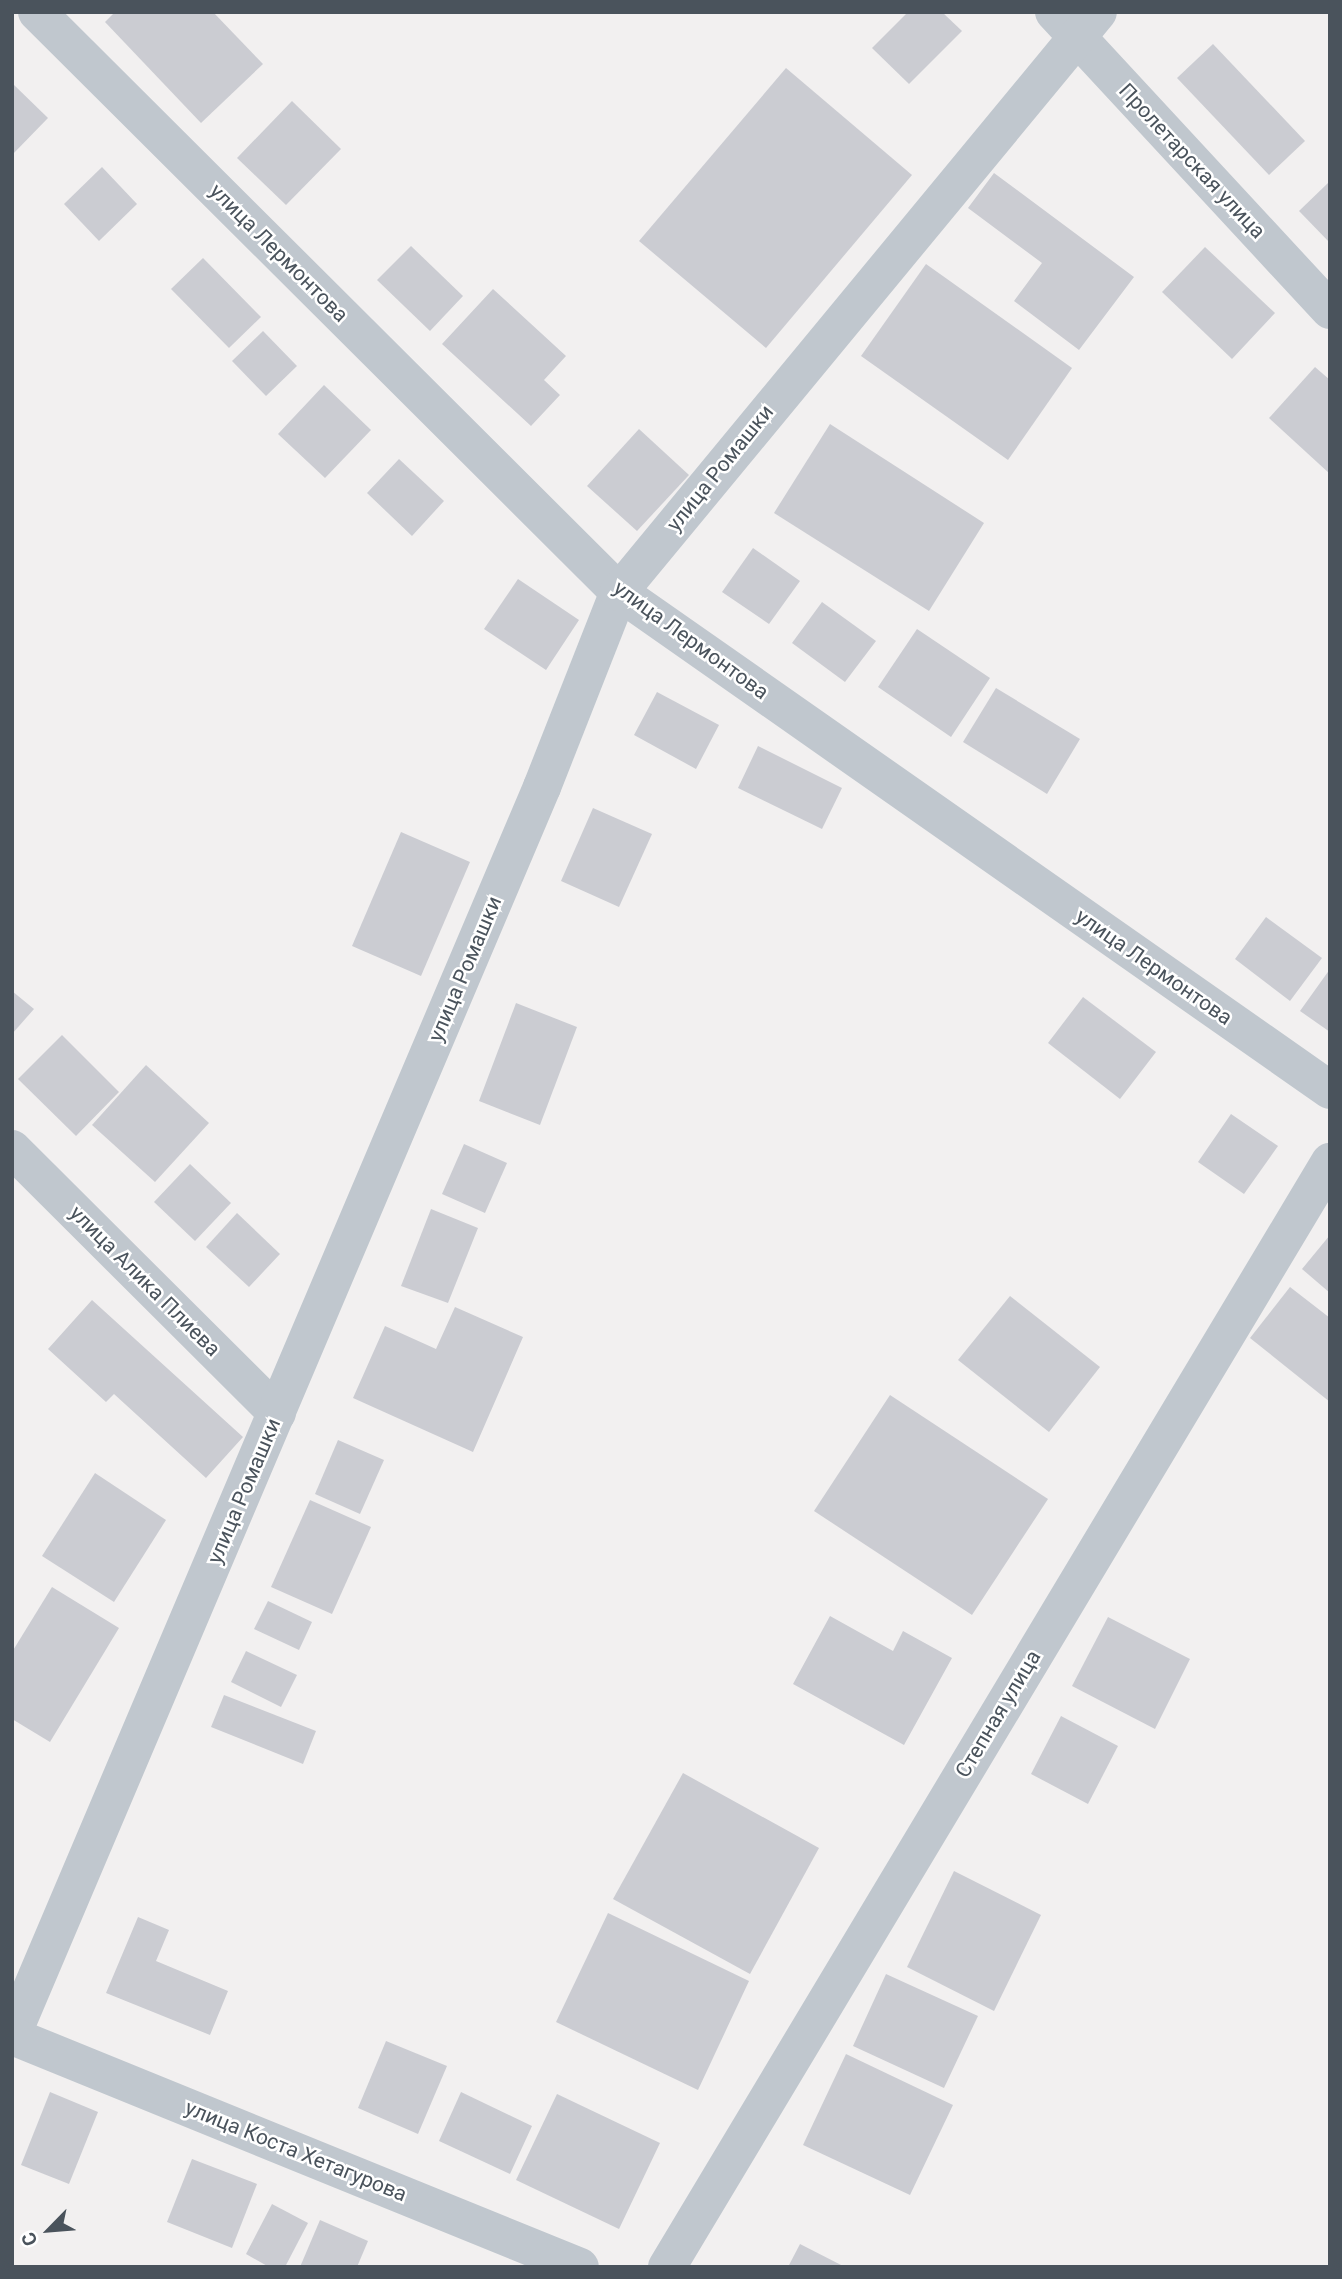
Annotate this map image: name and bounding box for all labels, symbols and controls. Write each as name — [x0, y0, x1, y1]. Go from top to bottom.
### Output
street label: Пролетарская улица — [1114, 78, 1270, 244]
street label: улица Лермонтова — [205, 179, 353, 327]
street label: улица Ромашки — [661, 400, 779, 536]
street label: улица Лермонтова — [609, 575, 773, 705]
street label: улица Ромашки — [423, 893, 507, 1045]
street label: улица Лермонтова — [1071, 904, 1237, 1030]
street label: улица Алика Плиева — [64, 1200, 226, 1362]
street label: улица Ромашки — [202, 1415, 286, 1567]
street label: Степная улица — [950, 1646, 1046, 1782]
street label: улица Коста Хетагурова — [181, 2095, 411, 2207]
north arrow — [14, 2195, 84, 2265]
text: С — [16, 2229, 43, 2250]

